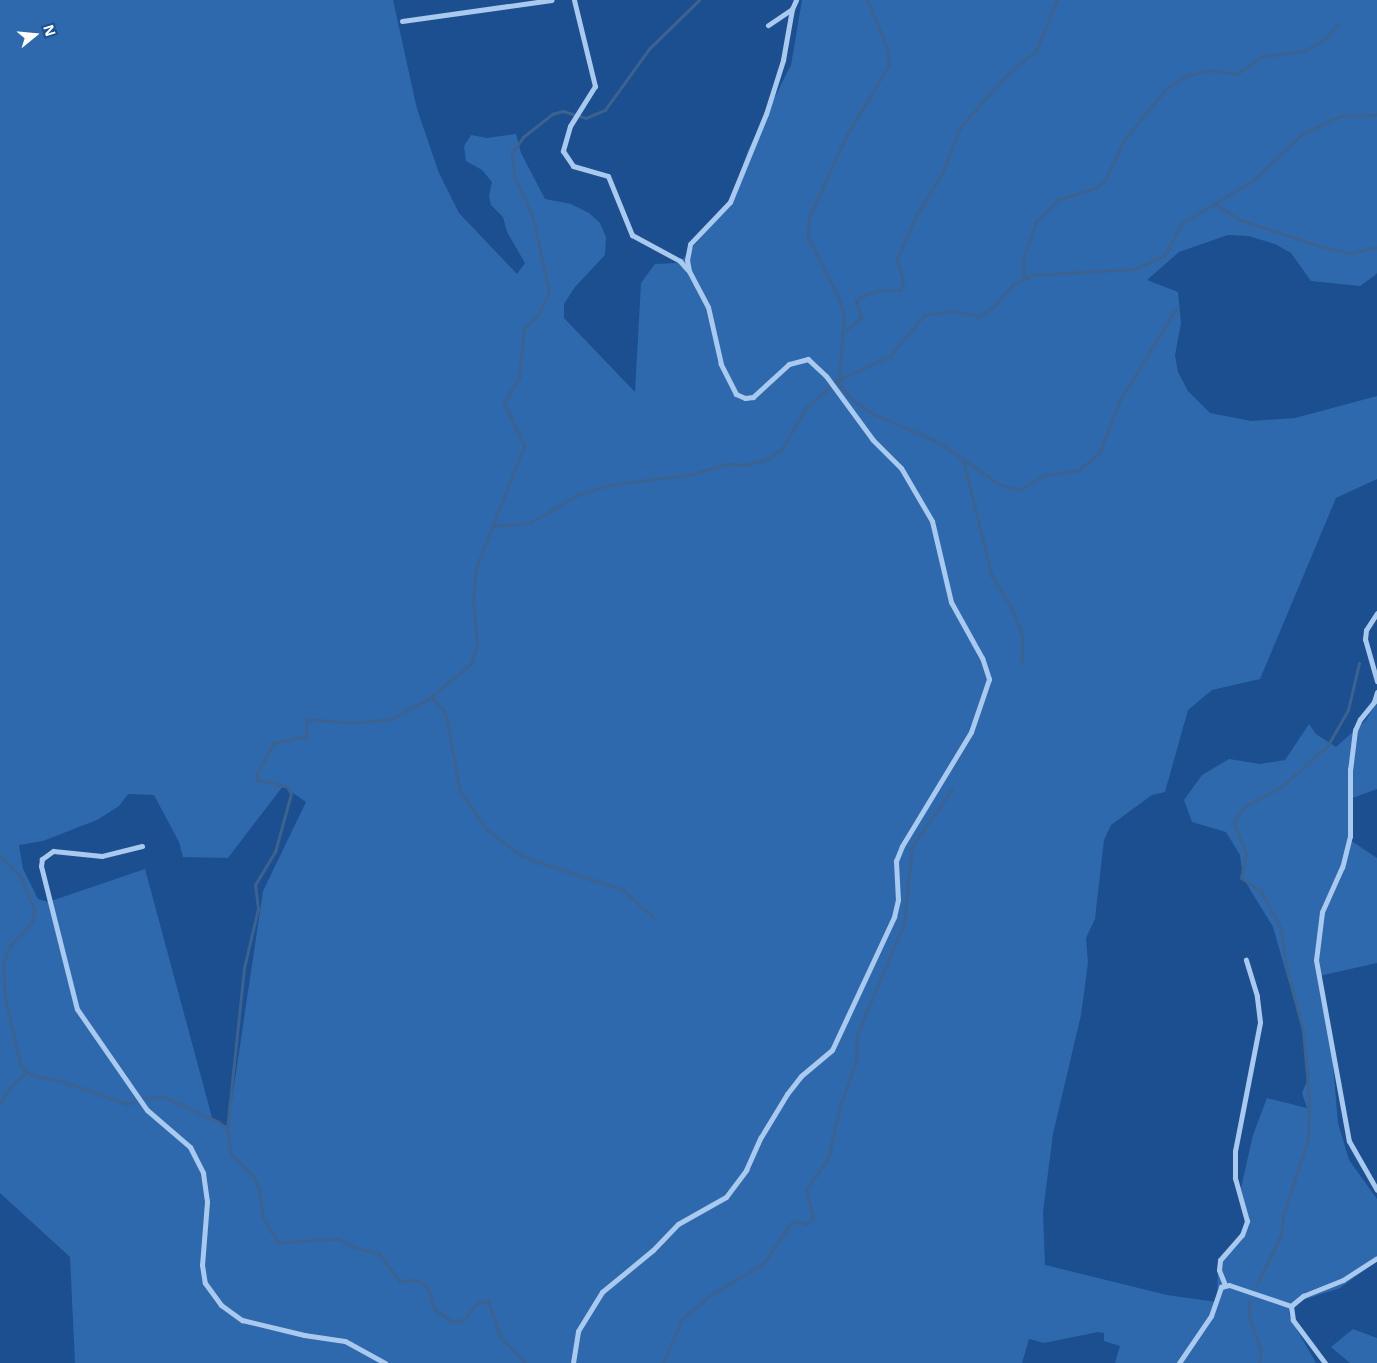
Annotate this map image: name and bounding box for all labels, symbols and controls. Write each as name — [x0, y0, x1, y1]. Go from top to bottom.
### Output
north arrow — [10, 10, 60, 60]
text: N — [39, 22, 61, 39]

